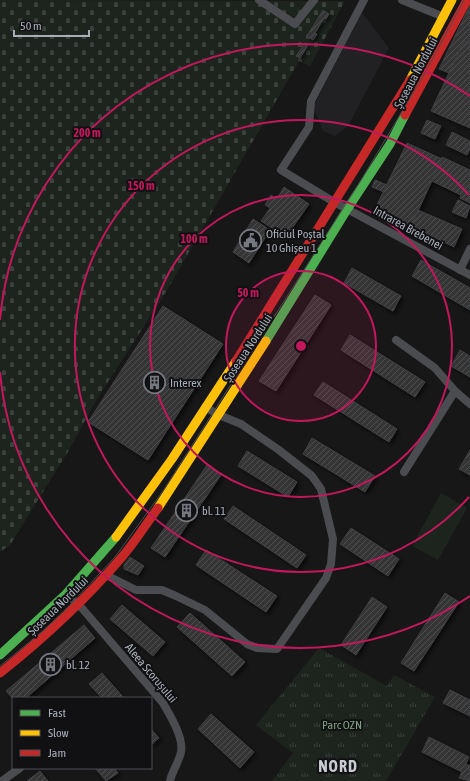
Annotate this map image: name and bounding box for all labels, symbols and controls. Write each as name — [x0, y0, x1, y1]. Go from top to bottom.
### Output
scale bar — [14, 12, 89, 38]
text: 50 m — [20, 19, 42, 33]
street label: Șoseaua Nordului — [391, 35, 441, 111]
text: 200 m — [73, 126, 101, 140]
text: 150 m — [127, 179, 155, 193]
street label: Intrarea Brebenei — [371, 203, 445, 253]
place label: Oficiul Poștal 10 Ghișeu 1 — [266, 227, 326, 255]
public building icon: Oficiul Poștal 10 Ghișeu 1 — [238, 228, 264, 254]
text: 100 m — [180, 232, 208, 246]
text: 50 m — [237, 286, 259, 300]
street label: Șoseaua Nordului — [221, 311, 275, 385]
centre of rings — [294, 339, 308, 353]
building icon: Interex — [142, 370, 168, 396]
place label: Interex — [170, 376, 202, 390]
building icon: bl. 11 — [173, 498, 199, 524]
place label: bl. 11 — [202, 504, 226, 518]
street label: Șoseaua Nordului — [25, 574, 91, 638]
street label: Aleea Scorușului — [122, 640, 180, 706]
building icon: bl. 12 — [38, 652, 64, 678]
place label: bl. 12 — [66, 658, 90, 672]
legend — [12, 697, 152, 769]
text: Fast — [48, 706, 66, 720]
park label: Parc OZN — [322, 718, 362, 732]
text: Slow — [48, 726, 69, 740]
text: Jam — [48, 746, 66, 760]
district label: NORD — [318, 757, 358, 775]

